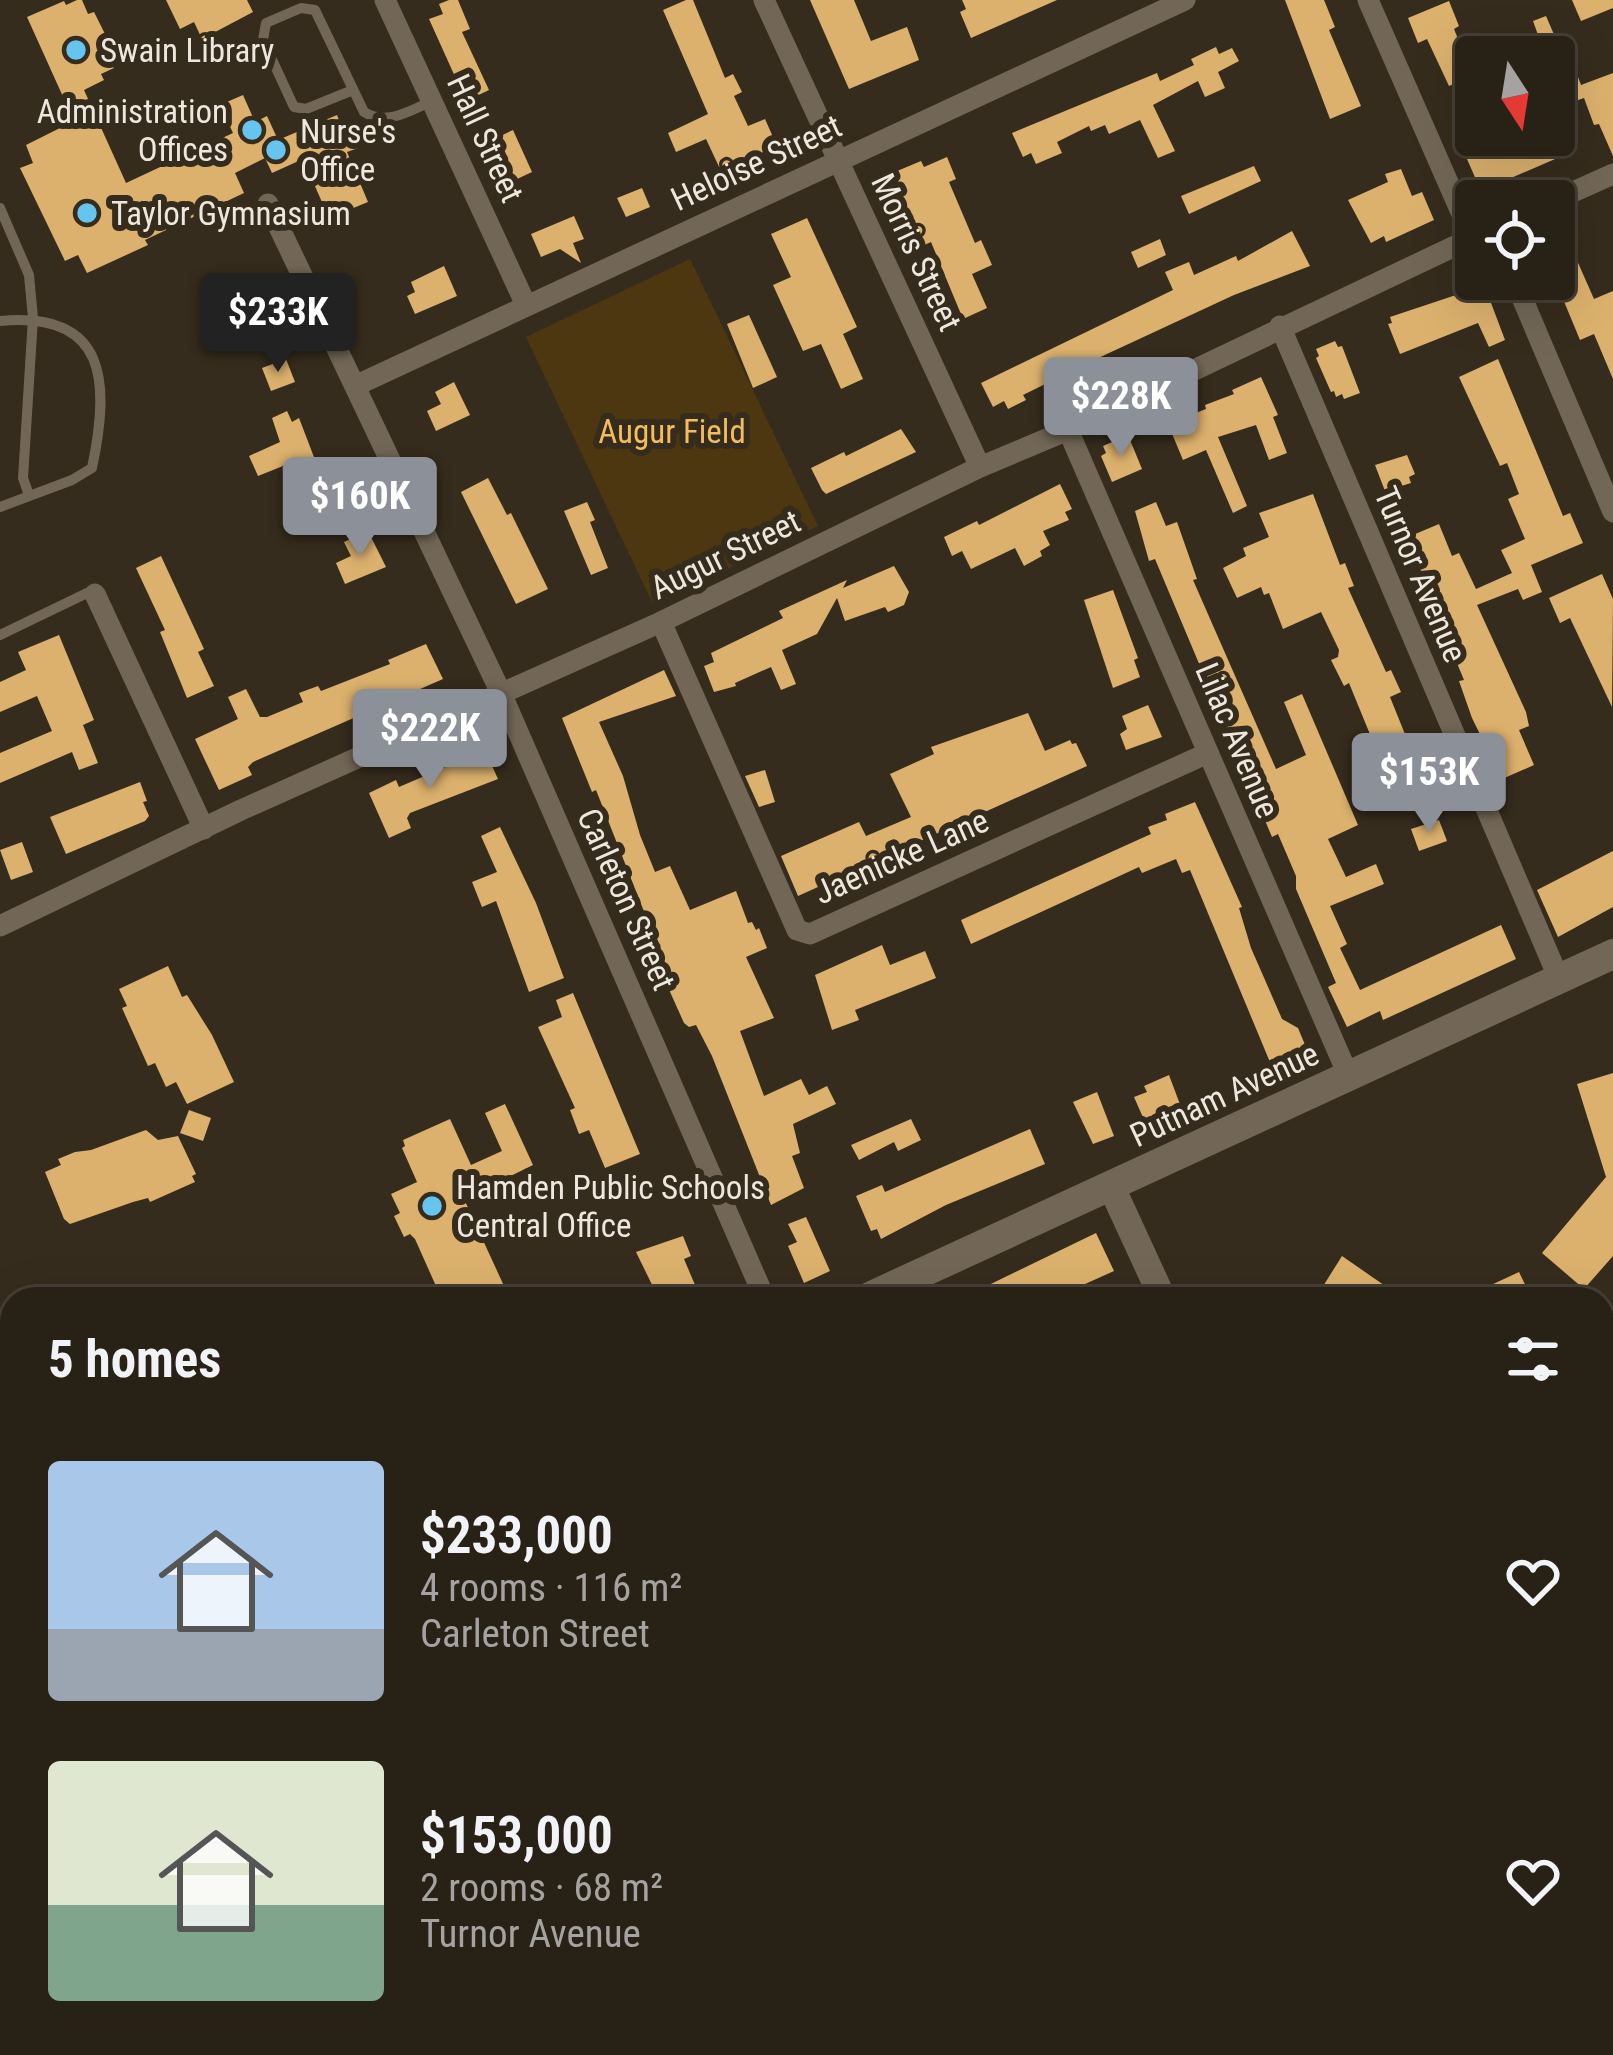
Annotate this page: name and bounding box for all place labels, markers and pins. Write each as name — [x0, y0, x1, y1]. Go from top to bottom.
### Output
place label: Swain Library — [100, 31, 275, 70]
marker: Swain Library — [63, 37, 89, 63]
place label: Administration Offices — [37, 92, 228, 169]
place label: Nurse's Office — [300, 112, 396, 189]
marker: Administration Offices — [239, 117, 265, 143]
marker: Nurse's Office — [263, 137, 289, 163]
place label: Taylor Gymnasium — [111, 194, 351, 233]
marker: Taylor Gymnasium — [74, 200, 100, 226]
pin: $233K — [194, 273, 362, 375]
pin: $228K — [1037, 357, 1205, 459]
pin: $160K — [276, 457, 444, 559]
pin: $222K — [346, 689, 514, 791]
pin: $153K — [1345, 733, 1513, 835]
place label: Hamden Public Schools Central Office — [456, 1168, 765, 1245]
marker: Hamden Public Schools Central Office — [419, 1193, 445, 1219]

